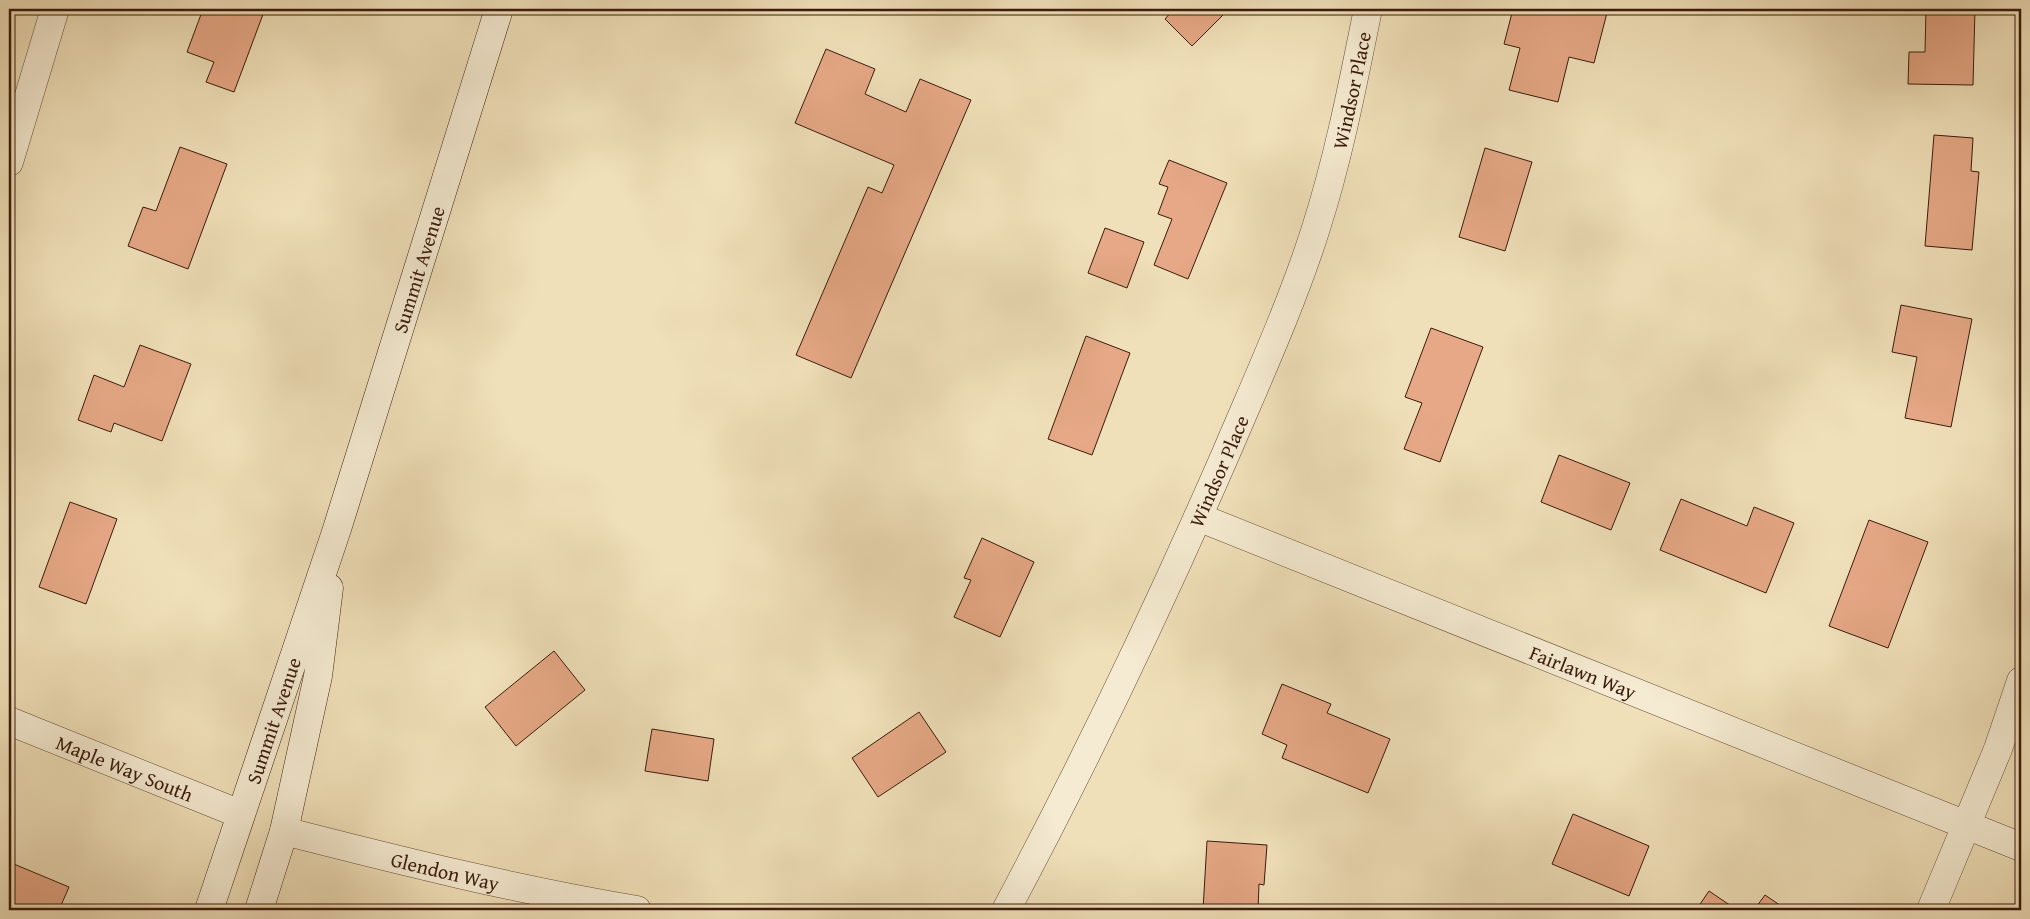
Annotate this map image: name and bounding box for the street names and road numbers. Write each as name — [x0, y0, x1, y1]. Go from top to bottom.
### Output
street label: Windsor Place — [1324, 29, 1378, 152]
street label: Summit Avenue — [384, 202, 451, 336]
street label: Windsor Place — [1181, 410, 1255, 531]
street label: Fairlawn Way — [1526, 637, 1641, 706]
street label: Summit Avenue — [238, 653, 307, 788]
street label: Maple Way South — [52, 727, 198, 808]
street label: Glendon Way — [388, 844, 502, 897]

